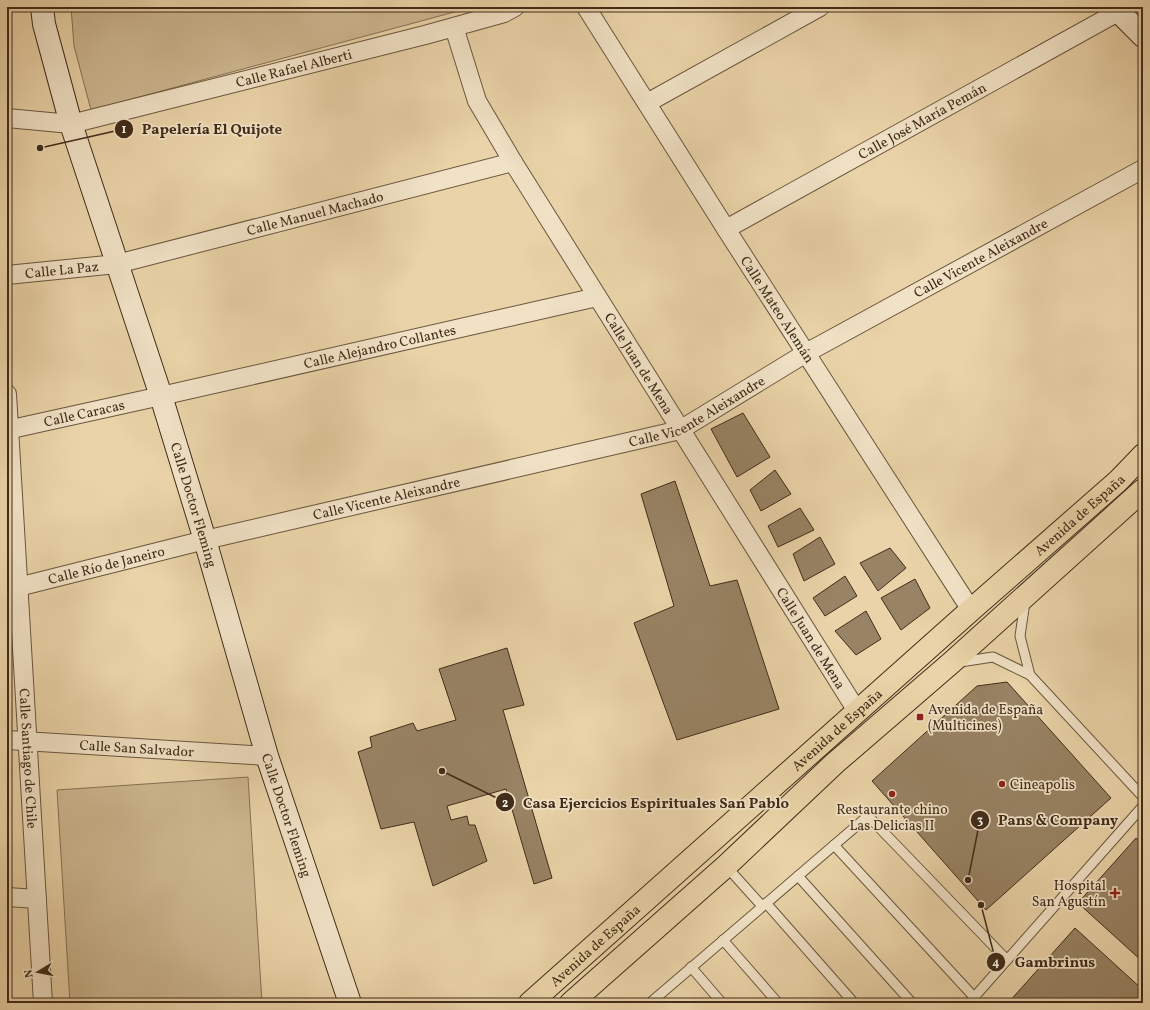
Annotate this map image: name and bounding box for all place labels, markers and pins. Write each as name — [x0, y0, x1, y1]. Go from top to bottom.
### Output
callout: Papelería El Quijote — [114, 115, 290, 142]
place label: Avenida de España (Multicines) — [928, 701, 1043, 736]
marker: Avenida de España (Multicines) — [915, 712, 925, 722]
place label: Cineapolis — [1010, 776, 1075, 795]
marker: Cineapolis — [997, 779, 1007, 789]
callout: Casa Ejercicios Espirituales San Pablo — [495, 789, 797, 816]
marker: Restaurante chino Las Delicias II — [887, 789, 897, 799]
place label: Restaurante chino Las Delicias II — [836, 801, 948, 836]
callout: Pans & Company — [970, 807, 1126, 834]
place label: Hospital San Agustín — [1032, 877, 1106, 912]
marker: Hospital San Agustín — [1109, 887, 1121, 899]
callout: Gambrinus — [986, 948, 1103, 975]

